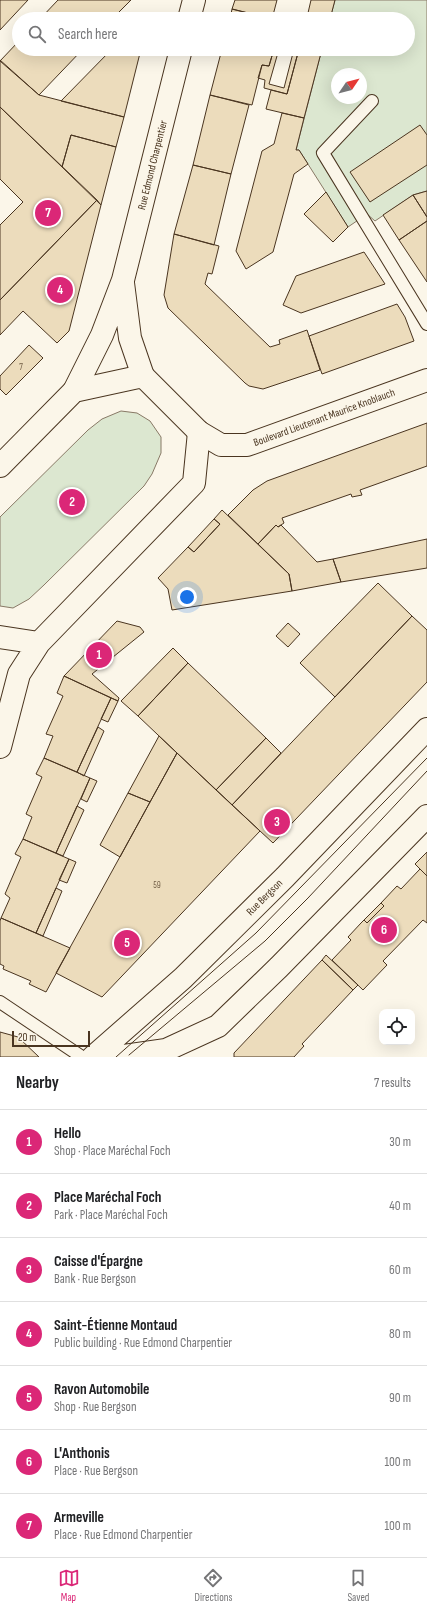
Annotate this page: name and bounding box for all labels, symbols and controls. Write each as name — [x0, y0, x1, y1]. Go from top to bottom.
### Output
search box — [12, 12, 415, 56]
icon: search — [26, 23, 48, 45]
text: Search here — [58, 25, 118, 44]
north arrow — [331, 68, 367, 104]
street label: Rue Edmond Charpentier — [135, 119, 170, 211]
pin: 7 — [35, 198, 61, 228]
pin: 4 — [47, 275, 73, 305]
house number: 7 — [19, 362, 23, 373]
street label: Boulevard Lieutenant Maurice Knoblauch — [252, 386, 397, 449]
pin: 2 — [59, 487, 85, 517]
your location — [177, 587, 197, 607]
pin: 1 — [86, 640, 112, 670]
pin: 3 — [264, 807, 290, 837]
street label: Rue Bergson — [244, 876, 285, 918]
house number: 59 — [153, 880, 161, 891]
pin: 6 — [371, 915, 397, 945]
pin: 5 — [114, 928, 140, 958]
map controls — [379, 1009, 415, 1045]
button: locate — [379, 1009, 415, 1045]
scale bar — [12, 1029, 90, 1048]
text: 20 m — [18, 1031, 36, 1044]
text: Nearby — [16, 1073, 59, 1093]
text: 7 results — [374, 1075, 411, 1091]
text: Hello — [54, 1124, 81, 1143]
text: 1 — [26, 1134, 32, 1150]
text: 30 m — [389, 1134, 411, 1150]
text: Shop · Place Maréchal Foch — [54, 1143, 171, 1159]
text: Place Maréchal Foch — [54, 1188, 162, 1207]
text: 2 — [26, 1198, 32, 1214]
text: 40 m — [389, 1198, 411, 1214]
text: Park · Place Maréchal Foch — [54, 1207, 168, 1223]
text: Caisse d'Épargne — [54, 1252, 143, 1271]
text: 3 — [26, 1262, 32, 1278]
text: 60 m — [389, 1262, 411, 1278]
text: Bank · Rue Bergson — [54, 1271, 136, 1287]
text: Saint-Étienne Montaud — [54, 1316, 177, 1335]
text: 4 — [26, 1326, 32, 1342]
text: 80 m — [389, 1326, 411, 1342]
text: Public building · Rue Edmond Charpentier — [54, 1335, 232, 1351]
text: Ravon Automobile — [54, 1380, 150, 1399]
text: 5 — [26, 1390, 32, 1406]
text: 90 m — [389, 1390, 411, 1406]
text: Shop · Rue Bergson — [54, 1399, 137, 1415]
text: L'Anthonis — [54, 1444, 110, 1463]
text: 6 — [26, 1454, 32, 1470]
text: 100 m — [384, 1454, 411, 1470]
text: Place · Rue Bergson — [54, 1463, 138, 1479]
text: Armeville — [54, 1508, 104, 1527]
text: 7 — [26, 1518, 32, 1534]
text: 100 m — [384, 1518, 411, 1534]
text: Place · Rue Edmond Charpentier — [54, 1527, 192, 1543]
tab: Map — [58, 1567, 80, 1604]
tab: Directions — [195, 1567, 232, 1604]
tab: Saved — [347, 1567, 369, 1604]

